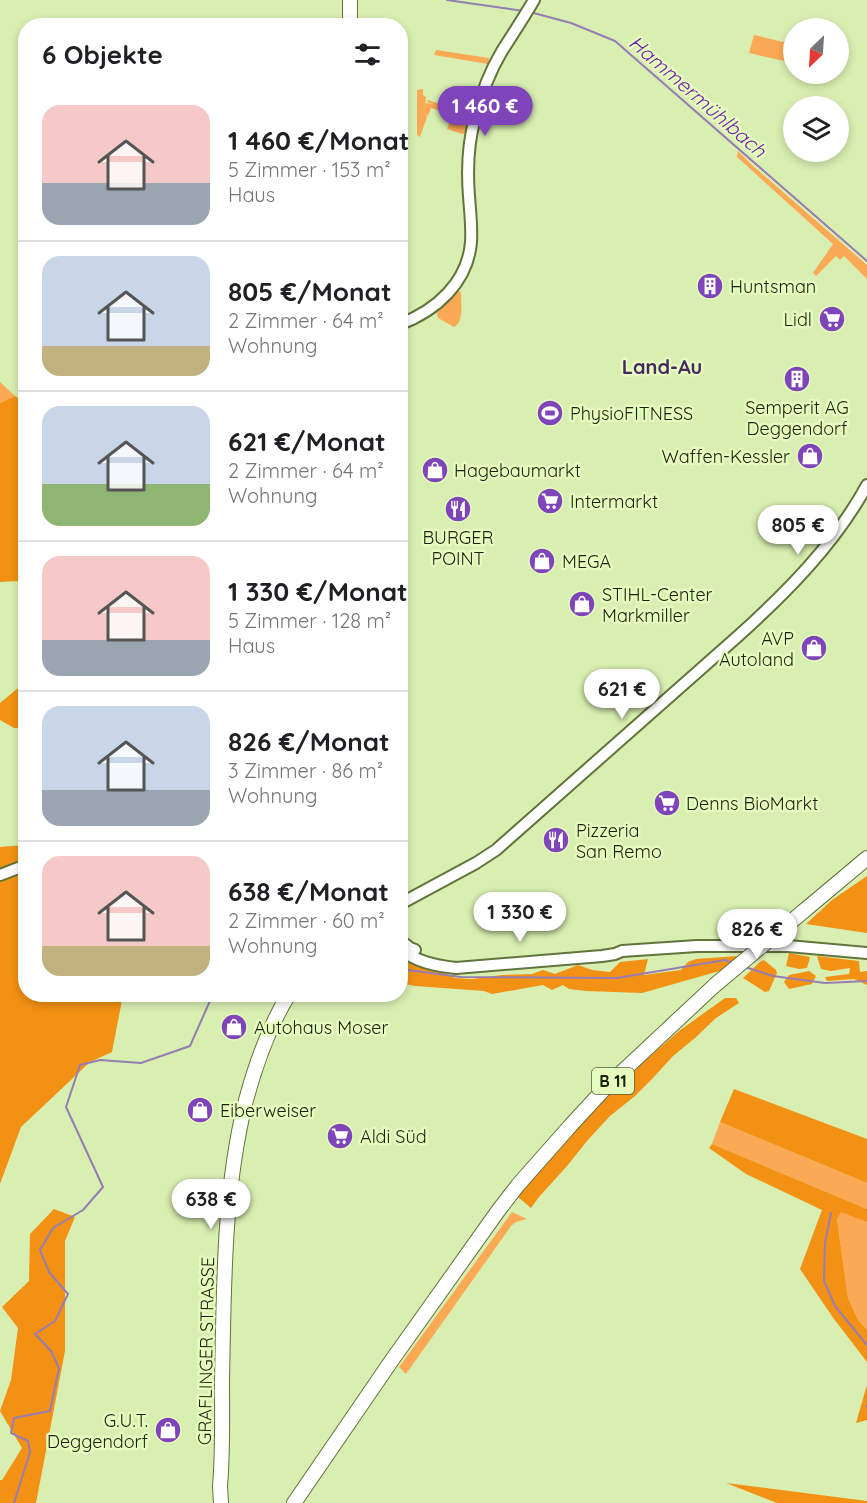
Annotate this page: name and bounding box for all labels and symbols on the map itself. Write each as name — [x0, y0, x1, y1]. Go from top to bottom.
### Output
north arrow — [783, 18, 849, 84]
water label: Hammermühlbach — [624, 30, 772, 163]
pin: 1 460 € — [430, 86, 540, 137]
building icon: Huntsman — [695, 271, 725, 301]
place label: Huntsman — [730, 275, 816, 298]
supermarket icon: Lidl — [817, 304, 847, 334]
place label: Lidl — [784, 308, 812, 331]
district label: Land-Au — [622, 354, 702, 379]
building icon: Semperit AG Deggendorf — [782, 364, 812, 394]
place label: Semperit AG Deggendorf — [745, 396, 849, 440]
sports icon: PhysioFITNESS — [535, 398, 565, 428]
place label: PhysioFITNESS — [570, 402, 693, 425]
shop icon: Waffen-Kessler — [795, 441, 825, 471]
place label: Waffen-Kessler — [661, 445, 790, 468]
shop icon: Hagebaumarkt — [420, 455, 450, 485]
place label: Hagebaumarkt — [454, 459, 581, 482]
supermarket icon: Intermarkt — [535, 486, 565, 516]
place label: Intermarkt — [570, 490, 658, 513]
restaurant icon: BURGER POINT — [443, 494, 473, 524]
pin: 805 € — [756, 505, 840, 556]
place label: BURGER POINT — [422, 526, 494, 570]
shop icon: MEGA — [527, 546, 557, 576]
place label: MEGA — [562, 550, 612, 573]
place label: STIHL-Center Markmiller — [602, 583, 713, 627]
shop icon: STIHL-Center Markmiller — [567, 589, 597, 619]
place label: AVP Autoland — [719, 627, 794, 671]
shop icon: AVP Autoland — [799, 633, 829, 663]
pin: 621 € — [580, 669, 664, 720]
supermarket icon: Denns BioMarkt — [652, 788, 682, 818]
place label: Denns BioMarkt — [686, 792, 818, 815]
place label: Pizzeria San Remo — [576, 819, 662, 863]
restaurant icon: Pizzeria San Remo — [541, 825, 571, 855]
pin: 1 330 € — [465, 892, 575, 943]
pin: 826 € — [715, 909, 799, 960]
shop icon: Autohaus Moser — [219, 1012, 249, 1042]
place label: Autohaus Moser — [254, 1016, 389, 1039]
road number: B 11 — [592, 1068, 634, 1094]
shop icon: Eiberweiser — [185, 1095, 215, 1125]
place label: Eiberweiser — [220, 1099, 316, 1122]
supermarket icon: Aldi Süd — [325, 1121, 355, 1151]
place label: Aldi Süd — [360, 1125, 427, 1148]
pin: 638 € — [169, 1179, 253, 1230]
street label: GRAFLINGER STRASSE — [193, 1257, 219, 1445]
place label: G.U.T. Deggendorf — [47, 1409, 149, 1453]
shop icon: G.U.T. Deggendorf — [153, 1415, 183, 1445]

